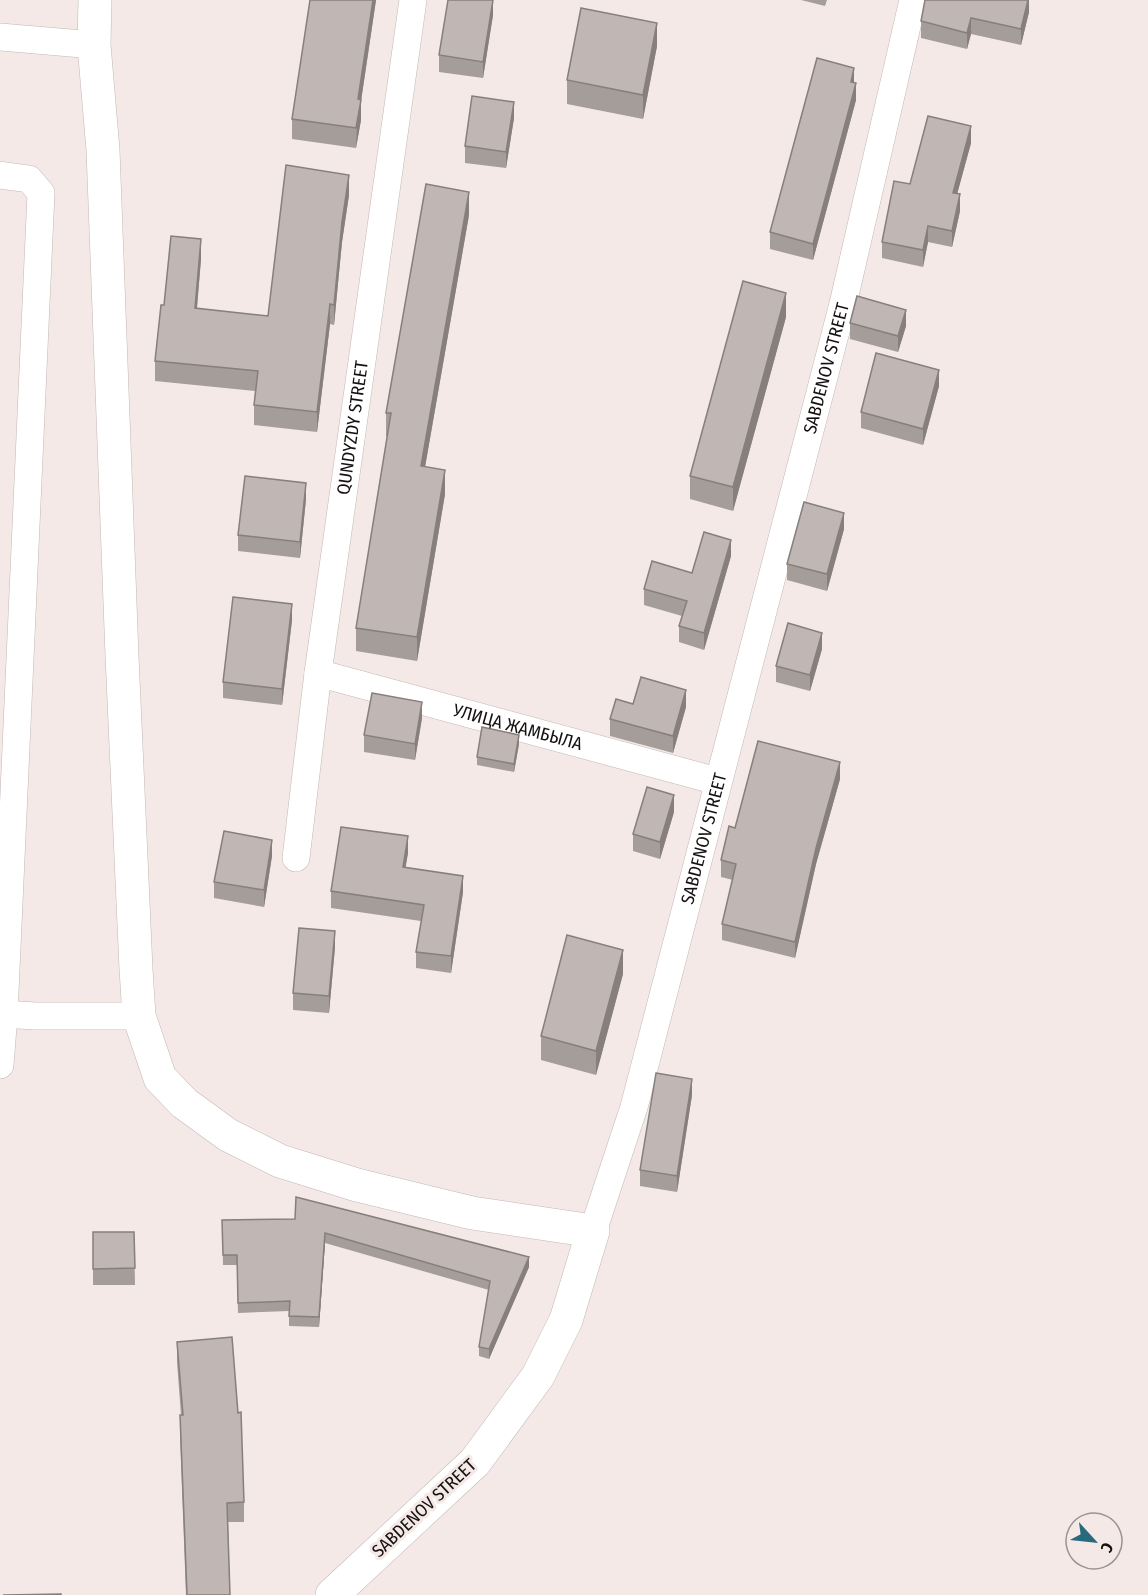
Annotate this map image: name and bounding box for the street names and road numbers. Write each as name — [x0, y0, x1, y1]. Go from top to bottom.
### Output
street label: SABDENOV STREET — [799, 300, 854, 436]
street label: QUNDYZDY STREET — [332, 359, 373, 496]
street label: УЛИЦА ЖАМБЫЛА — [450, 699, 585, 755]
street label: SABDENOV STREET — [676, 770, 732, 906]
street label: SABDENOV STREET — [367, 1454, 481, 1562]

